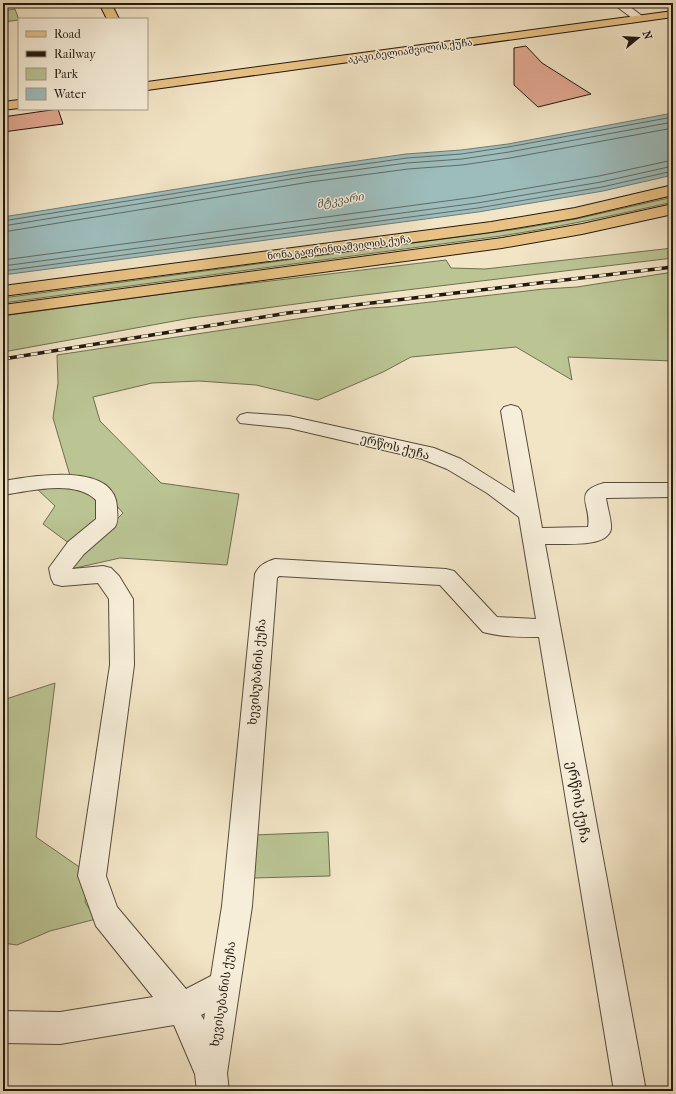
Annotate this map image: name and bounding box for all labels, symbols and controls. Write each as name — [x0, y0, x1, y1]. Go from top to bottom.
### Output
legend — [18, 18, 148, 110]
north arrow — [618, 18, 658, 58]
text: Road — [54, 27, 81, 41]
text: N — [640, 29, 655, 42]
street label: აკაკი ბელიაშვილის ქუჩა — [347, 36, 473, 66]
text: Railway — [54, 47, 96, 61]
text: Park — [54, 67, 79, 81]
text: Water — [53, 87, 87, 101]
water label: მტკვარი — [315, 190, 365, 211]
street label: ნონა გაფრინდაშვილის ქუჩა — [266, 233, 412, 263]
street label: ერწოს ქუჩა — [359, 432, 431, 462]
street label: ხევისუბანის ქუჩა — [245, 618, 269, 726]
street label: ერწოს ქუჩა — [563, 760, 594, 844]
street label: ხევისუბანის ქუჩა — [208, 940, 238, 1048]

